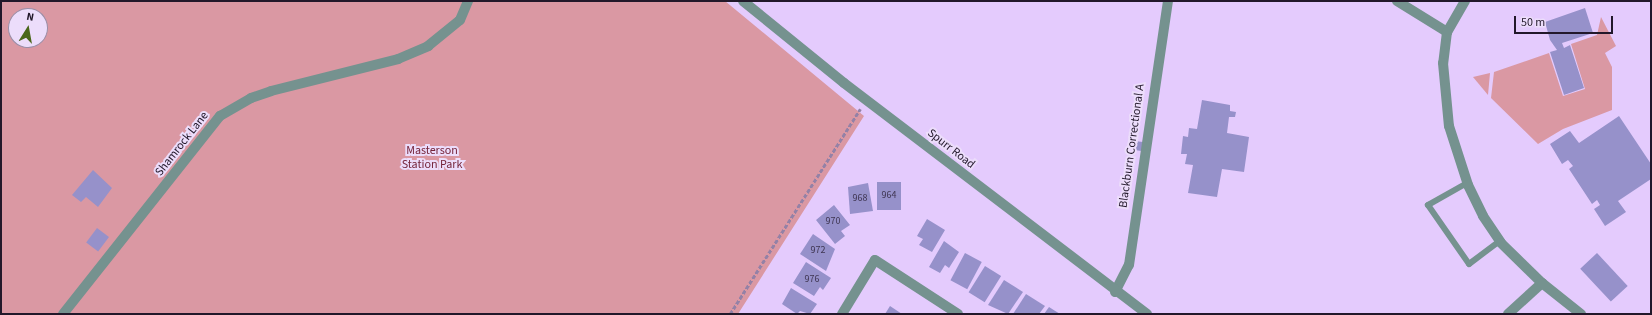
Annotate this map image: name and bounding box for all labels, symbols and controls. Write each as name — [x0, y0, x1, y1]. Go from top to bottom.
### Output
north arrow — [8, 8, 48, 48]
scale bar — [1516, 8, 1615, 34]
text: N — [25, 9, 35, 25]
text: 50 m — [1521, 14, 1545, 31]
street label: Blackburn Correctional A — [1116, 83, 1148, 209]
street label: Shamrock Lane — [152, 109, 212, 179]
street label: Spurr Road — [924, 126, 978, 172]
park label: Masterson Station Park — [402, 144, 462, 172]
house number: 964 — [882, 190, 896, 202]
house number: 968 — [853, 193, 867, 205]
house number: 970 — [826, 216, 840, 228]
house number: 972 — [811, 245, 825, 257]
house number: 976 — [805, 274, 819, 286]

